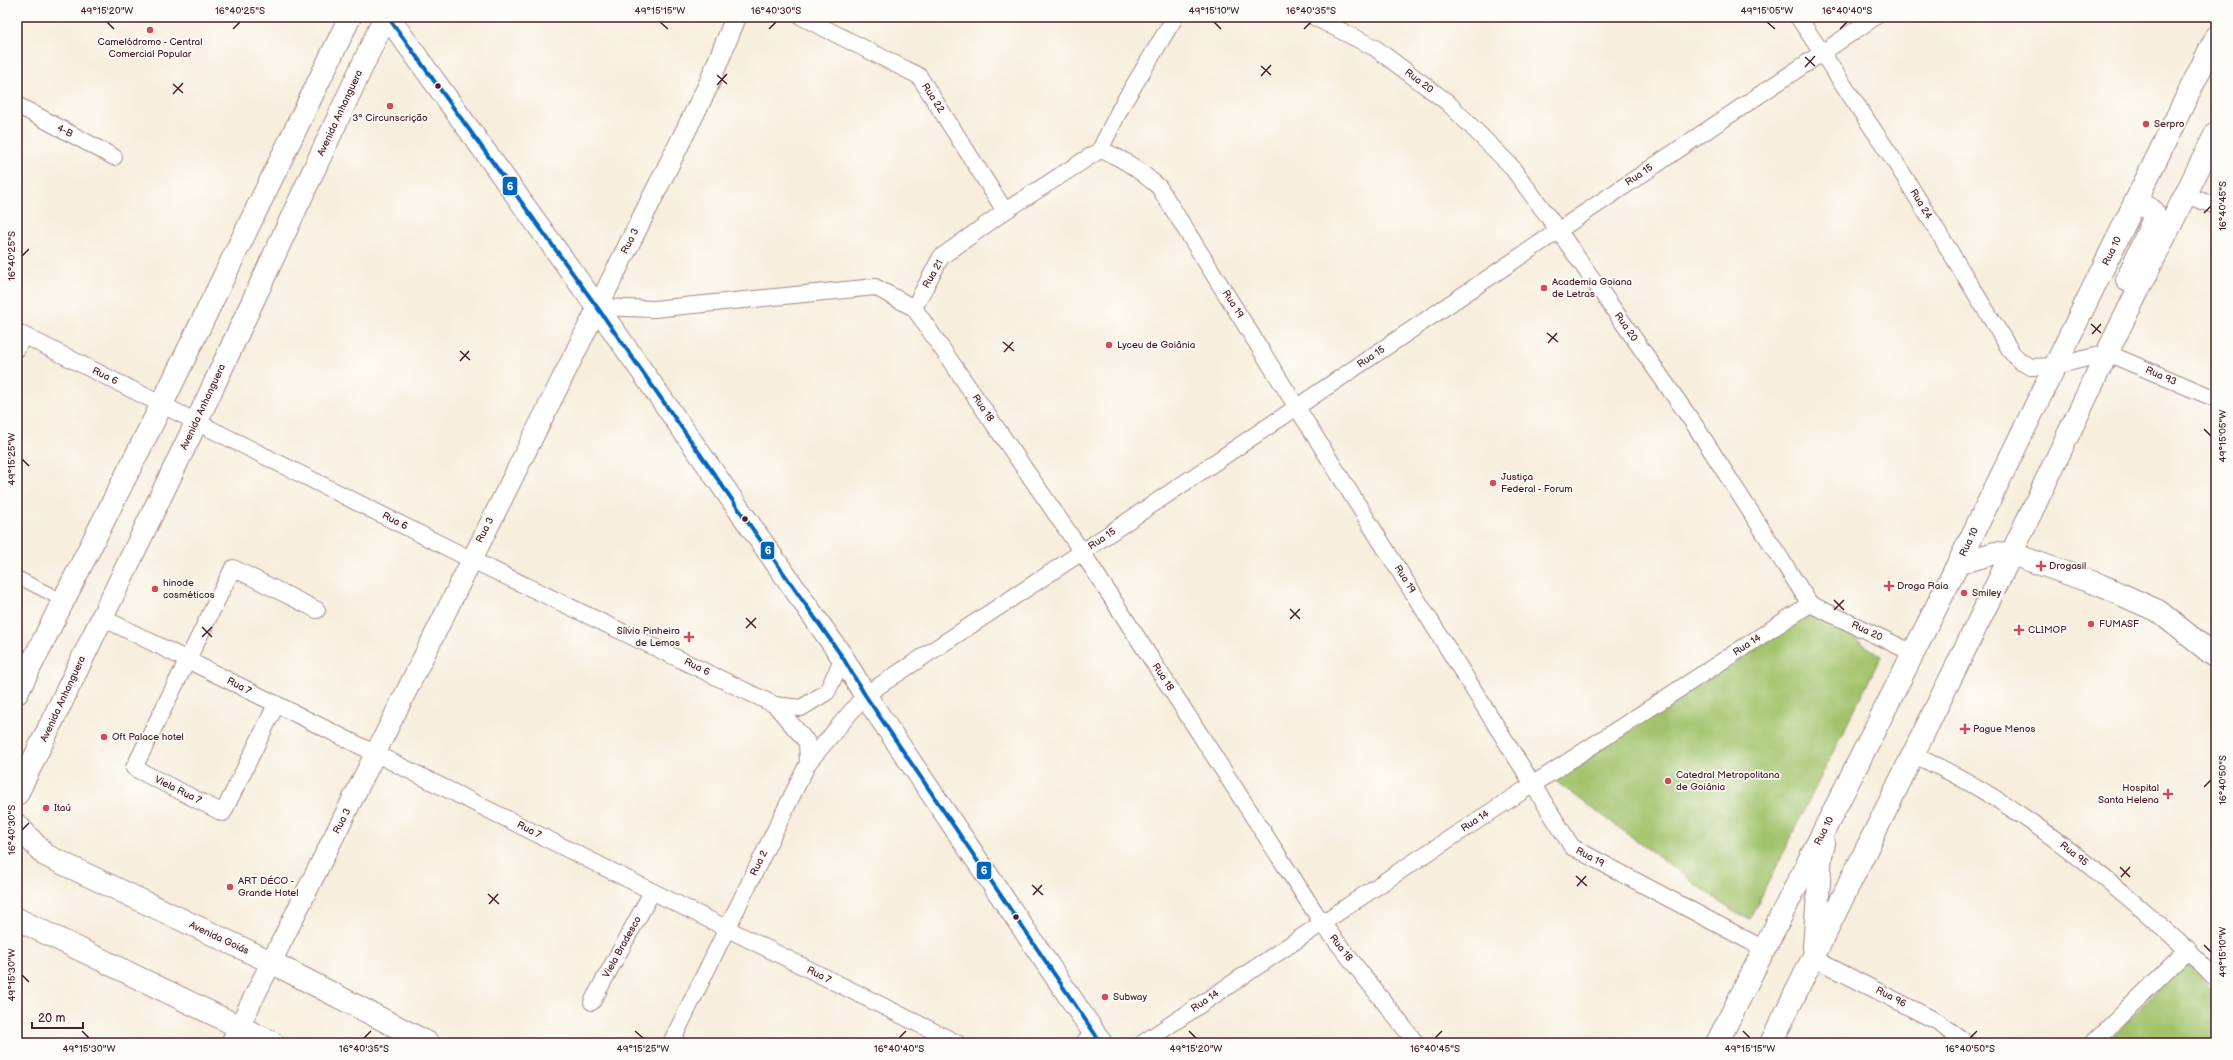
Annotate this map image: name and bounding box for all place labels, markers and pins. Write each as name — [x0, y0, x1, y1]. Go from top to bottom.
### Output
marker: Camelódromo - Central Comercial Popular — [145, 25, 155, 35]
place label: Camelódromo - Central Comercial Popular — [98, 36, 202, 60]
unlabelled marker — [433, 81, 443, 91]
marker: 3ª Circunscrição — [385, 101, 395, 111]
place label: 3ª Circunscrição — [352, 112, 428, 124]
place label: Serpro — [2154, 118, 2185, 130]
marker: Serpro — [2141, 119, 2151, 129]
place label: Academia Goiana de Letras — [1552, 276, 1632, 300]
marker: Academia Goiana de Letras — [1539, 283, 1549, 293]
place label: Lyceu de Goiânia — [1117, 339, 1196, 351]
marker: Lyceu de Goiânia — [1104, 340, 1114, 350]
place label: Justiça Federal - Forum — [1501, 471, 1573, 495]
marker: Justiça Federal - Forum — [1488, 478, 1498, 488]
unlabelled marker — [740, 514, 750, 524]
place label: Drogasil — [2049, 560, 2086, 572]
marker: Drogasil — [2036, 561, 2046, 571]
place label: hinode cosméticos — [163, 577, 215, 601]
place label: Droga Raia — [1897, 580, 1949, 592]
marker: Droga Raia — [1884, 581, 1894, 591]
marker: hinode cosméticos — [150, 584, 160, 594]
place label: Smiley — [1972, 587, 2002, 599]
marker: Smiley — [1959, 588, 1969, 598]
place label: FUMASF — [2099, 618, 2139, 630]
marker: FUMASF — [2086, 619, 2096, 629]
marker: CLIMOP — [2013, 624, 2025, 636]
place label: CLIMOP — [2028, 624, 2067, 636]
place label: Sílvio Pinheiro de Lemos — [617, 625, 680, 649]
marker: Sílvio Pinheiro de Lemos — [683, 631, 695, 643]
place label: Pague Menos — [1973, 723, 2035, 735]
marker: Pague Menos — [1960, 724, 1970, 734]
place label: Oft Palace hotel — [112, 731, 184, 743]
marker: Oft Palace hotel — [99, 732, 109, 742]
place label: Catedral Metropolitana de Goiânia — [1676, 769, 1780, 793]
marker: Catedral Metropolitana de Goiânia — [1663, 776, 1673, 786]
place label: Hospital Santa Helena — [2098, 782, 2159, 806]
marker: Hospital Santa Helena — [2162, 788, 2174, 800]
place label: Itaú — [54, 802, 71, 814]
marker: Itaú — [41, 803, 51, 813]
place label: ART DÉCO - Grande Hotel — [238, 875, 298, 899]
marker: ART DÉCO - Grande Hotel — [225, 882, 235, 892]
unlabelled marker — [1011, 912, 1021, 922]
place label: Subway — [1113, 991, 1147, 1003]
marker: Subway — [1100, 992, 1110, 1002]

